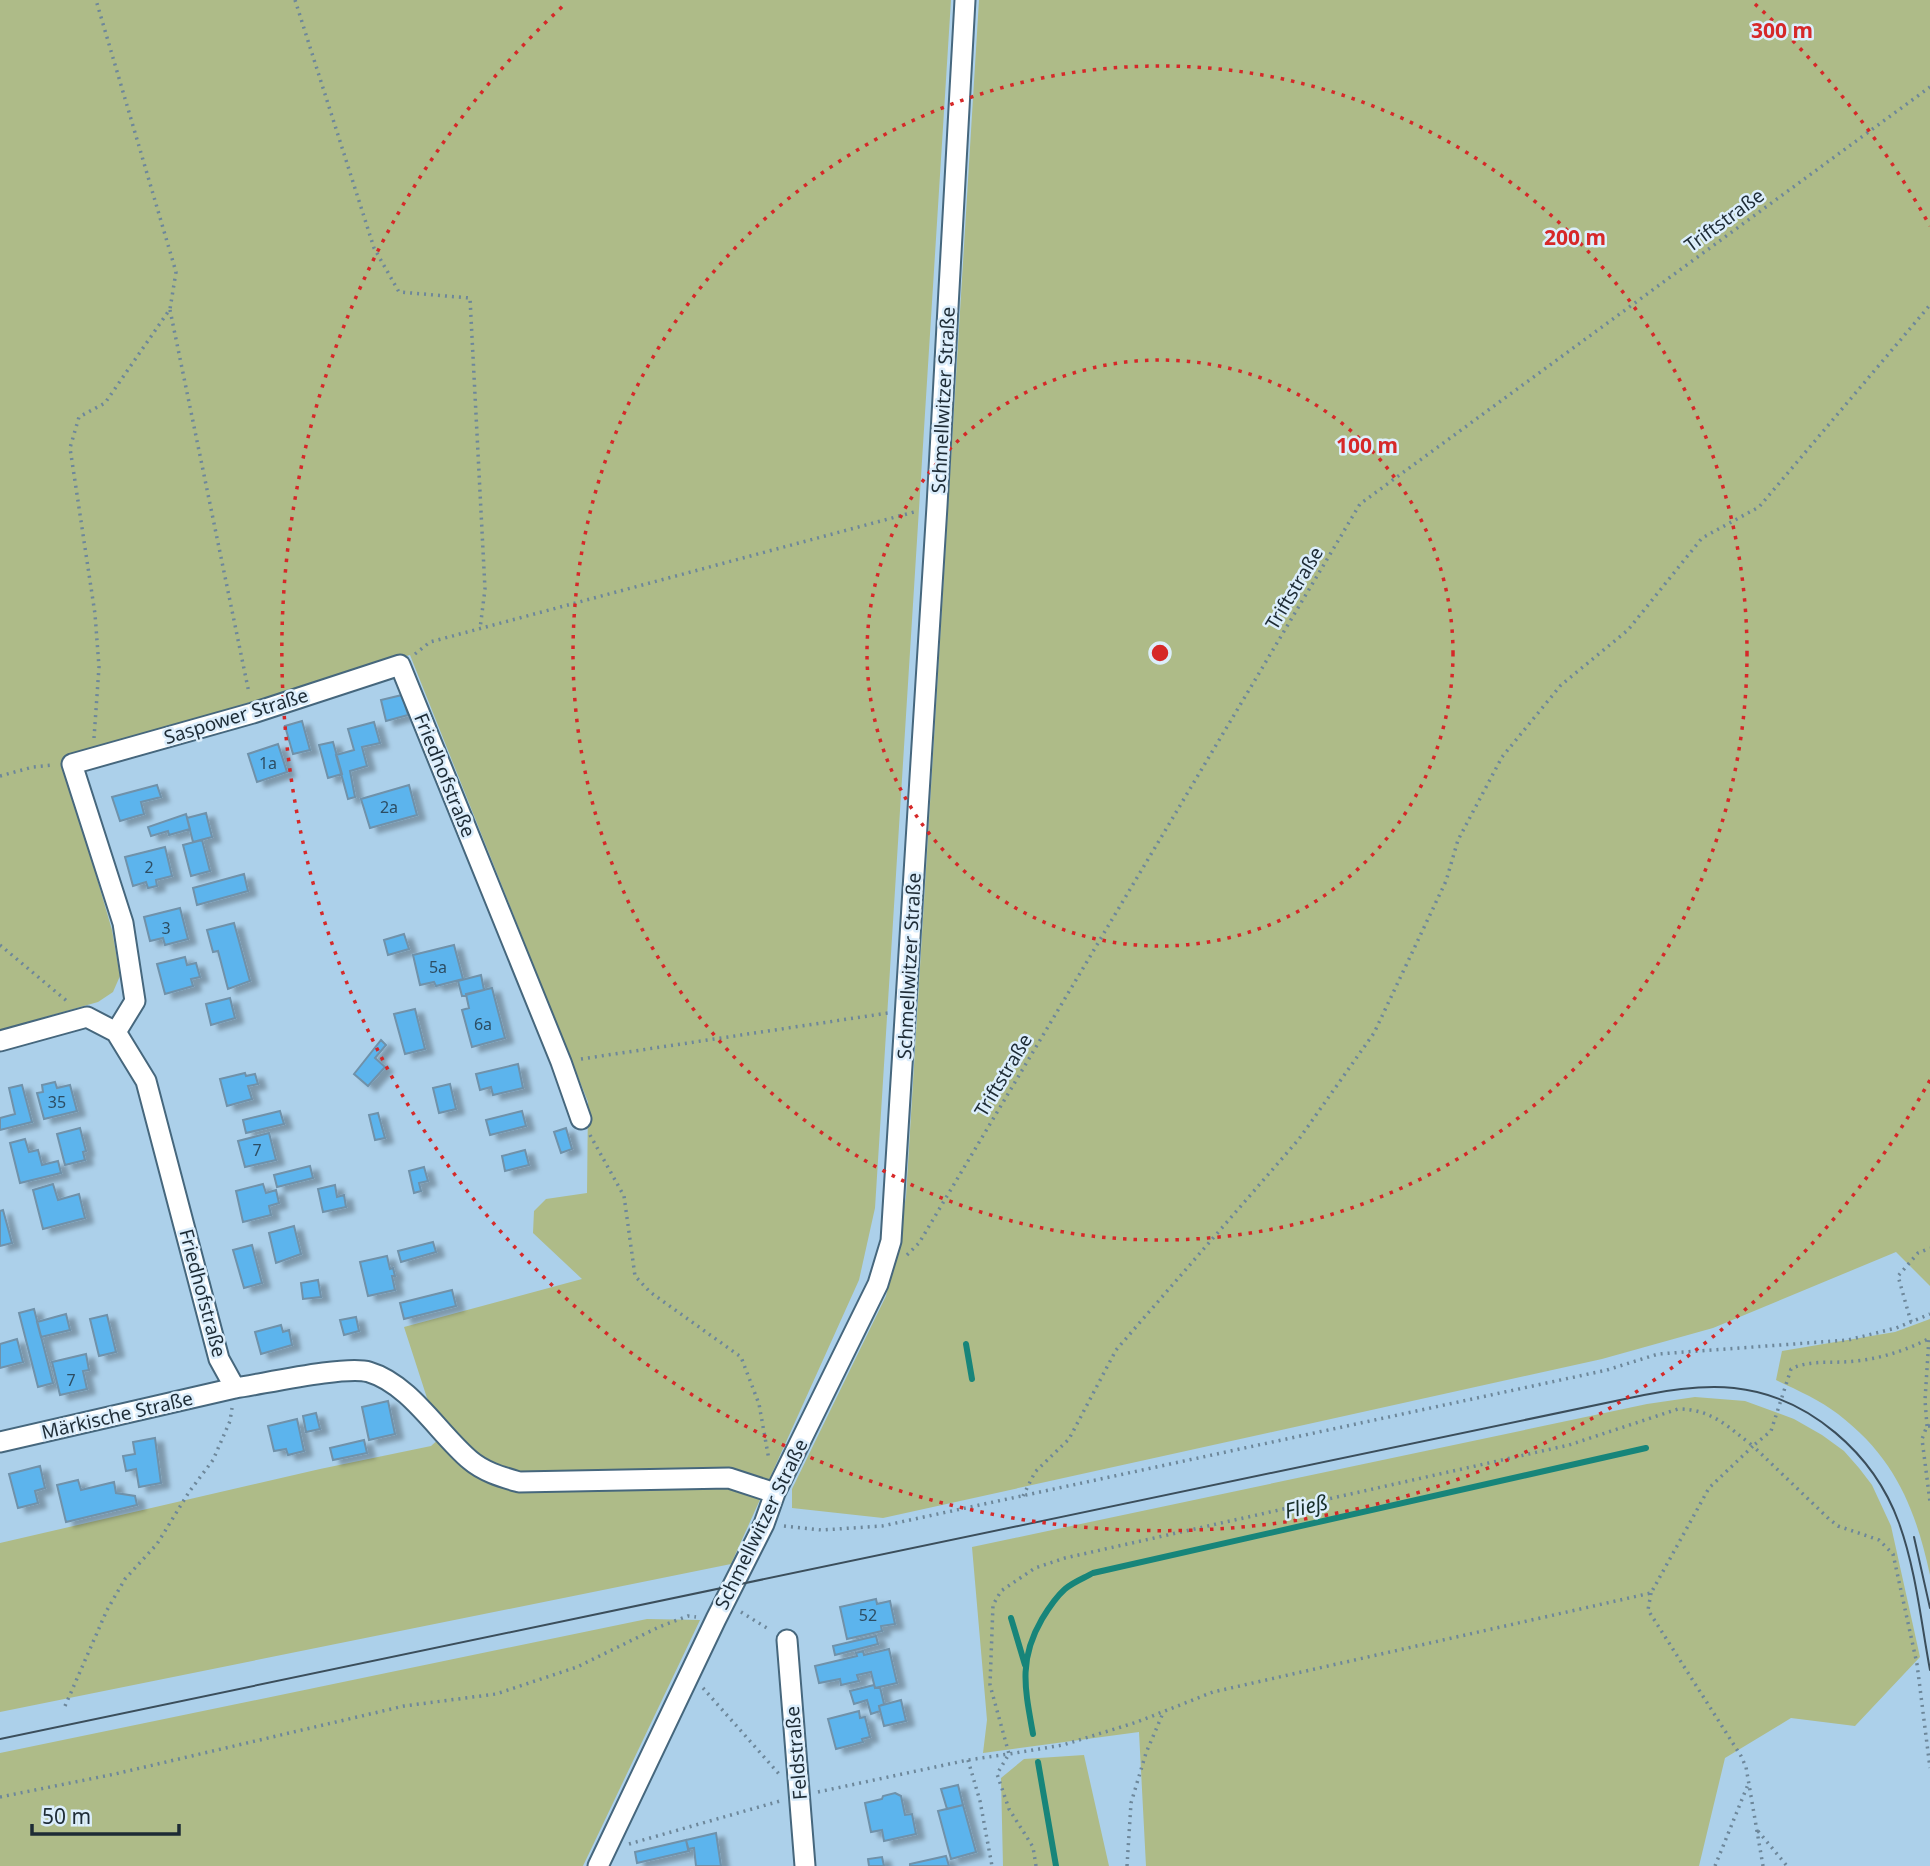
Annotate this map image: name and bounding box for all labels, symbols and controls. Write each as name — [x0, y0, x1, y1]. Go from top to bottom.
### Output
text: 300 m — [1751, 16, 1813, 44]
street label: Triftstraße — [1679, 182, 1769, 258]
text: 200 m — [1544, 223, 1606, 251]
street label: Schmellwitzer Straße — [925, 306, 961, 494]
text: 100 m — [1336, 431, 1398, 459]
street label: Triftstraße — [1259, 542, 1329, 634]
centre of rings — [1148, 641, 1172, 665]
street label: Saspower Straße — [161, 682, 311, 750]
street label: Friedhofstraße — [408, 709, 482, 841]
house number: 1a — [259, 752, 277, 774]
house number: 2a — [380, 796, 398, 818]
house number: 2 — [144, 856, 154, 878]
street label: Schmellwitzer Straße — [891, 872, 927, 1060]
house number: 3 — [161, 917, 171, 939]
house number: 5a — [429, 956, 447, 978]
house number: 6a — [474, 1013, 492, 1035]
street label: Triftstraße — [968, 1029, 1038, 1121]
house number: 35 — [48, 1091, 66, 1113]
house number: 7 — [252, 1139, 262, 1161]
street label: Friedhofstraße — [173, 1226, 233, 1360]
house number: 7 — [66, 1369, 76, 1391]
street label: Märkische Straße — [39, 1385, 195, 1445]
street label: Schmellwitzer Straße — [708, 1434, 814, 1614]
water label: Fließ — [1282, 1487, 1330, 1525]
house number: 52 — [859, 1604, 877, 1626]
street label: Feldstraße — [779, 1705, 813, 1801]
scale bar — [32, 1792, 178, 1836]
text: 50 m — [42, 1802, 91, 1830]

